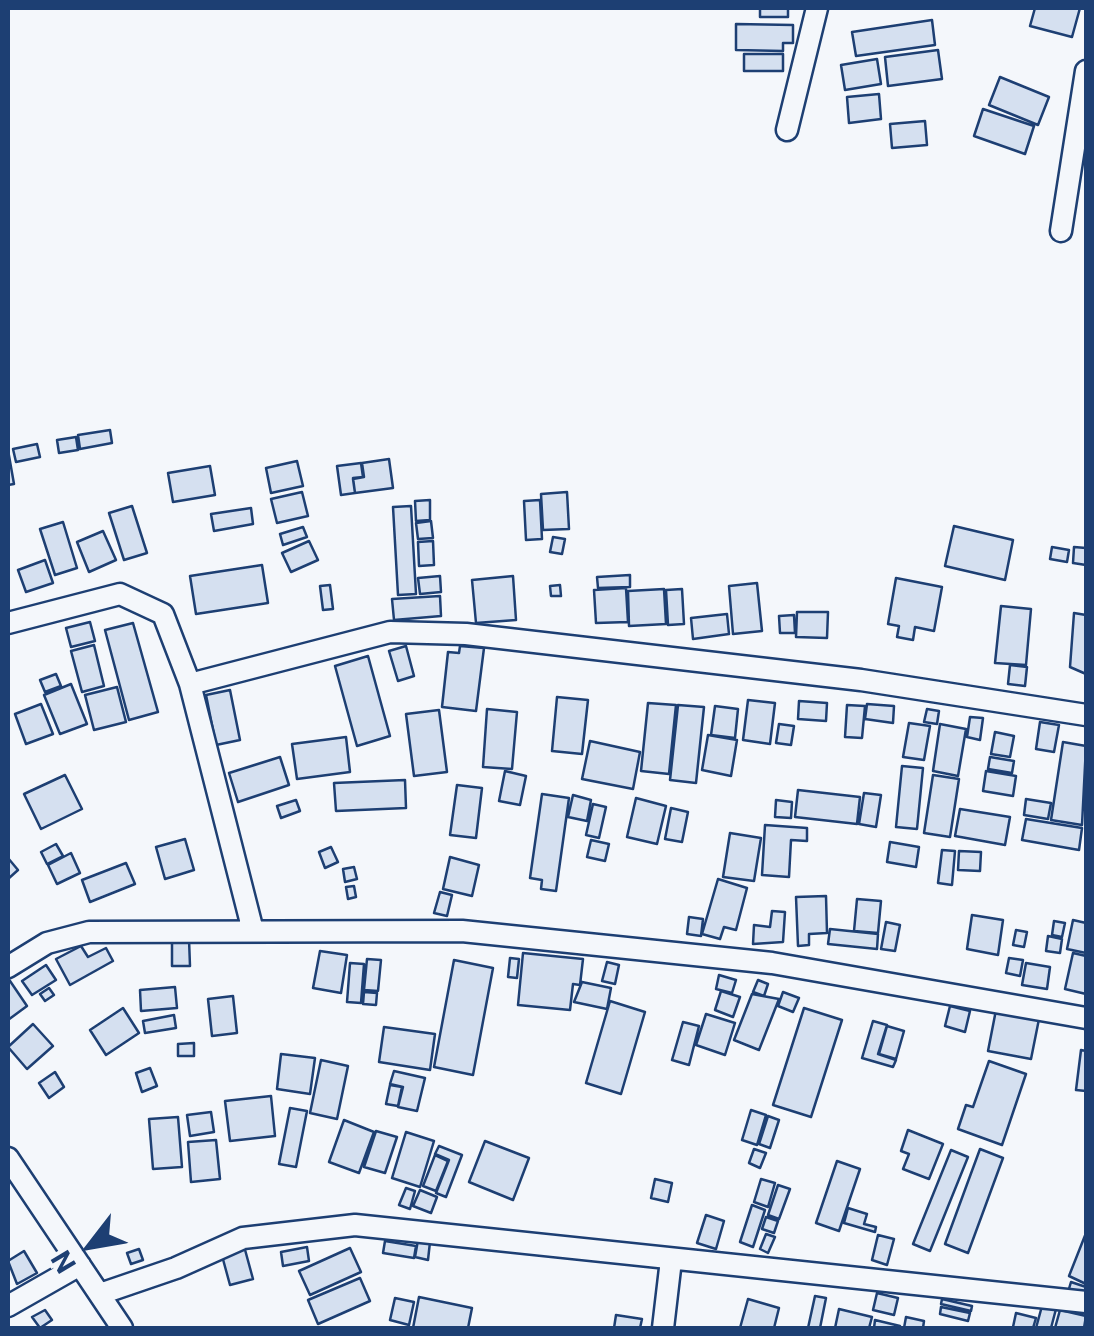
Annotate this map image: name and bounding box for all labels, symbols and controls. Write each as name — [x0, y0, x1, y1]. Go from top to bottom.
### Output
north arrow — [40, 1196, 140, 1296]
text: N — [45, 1245, 83, 1279]

